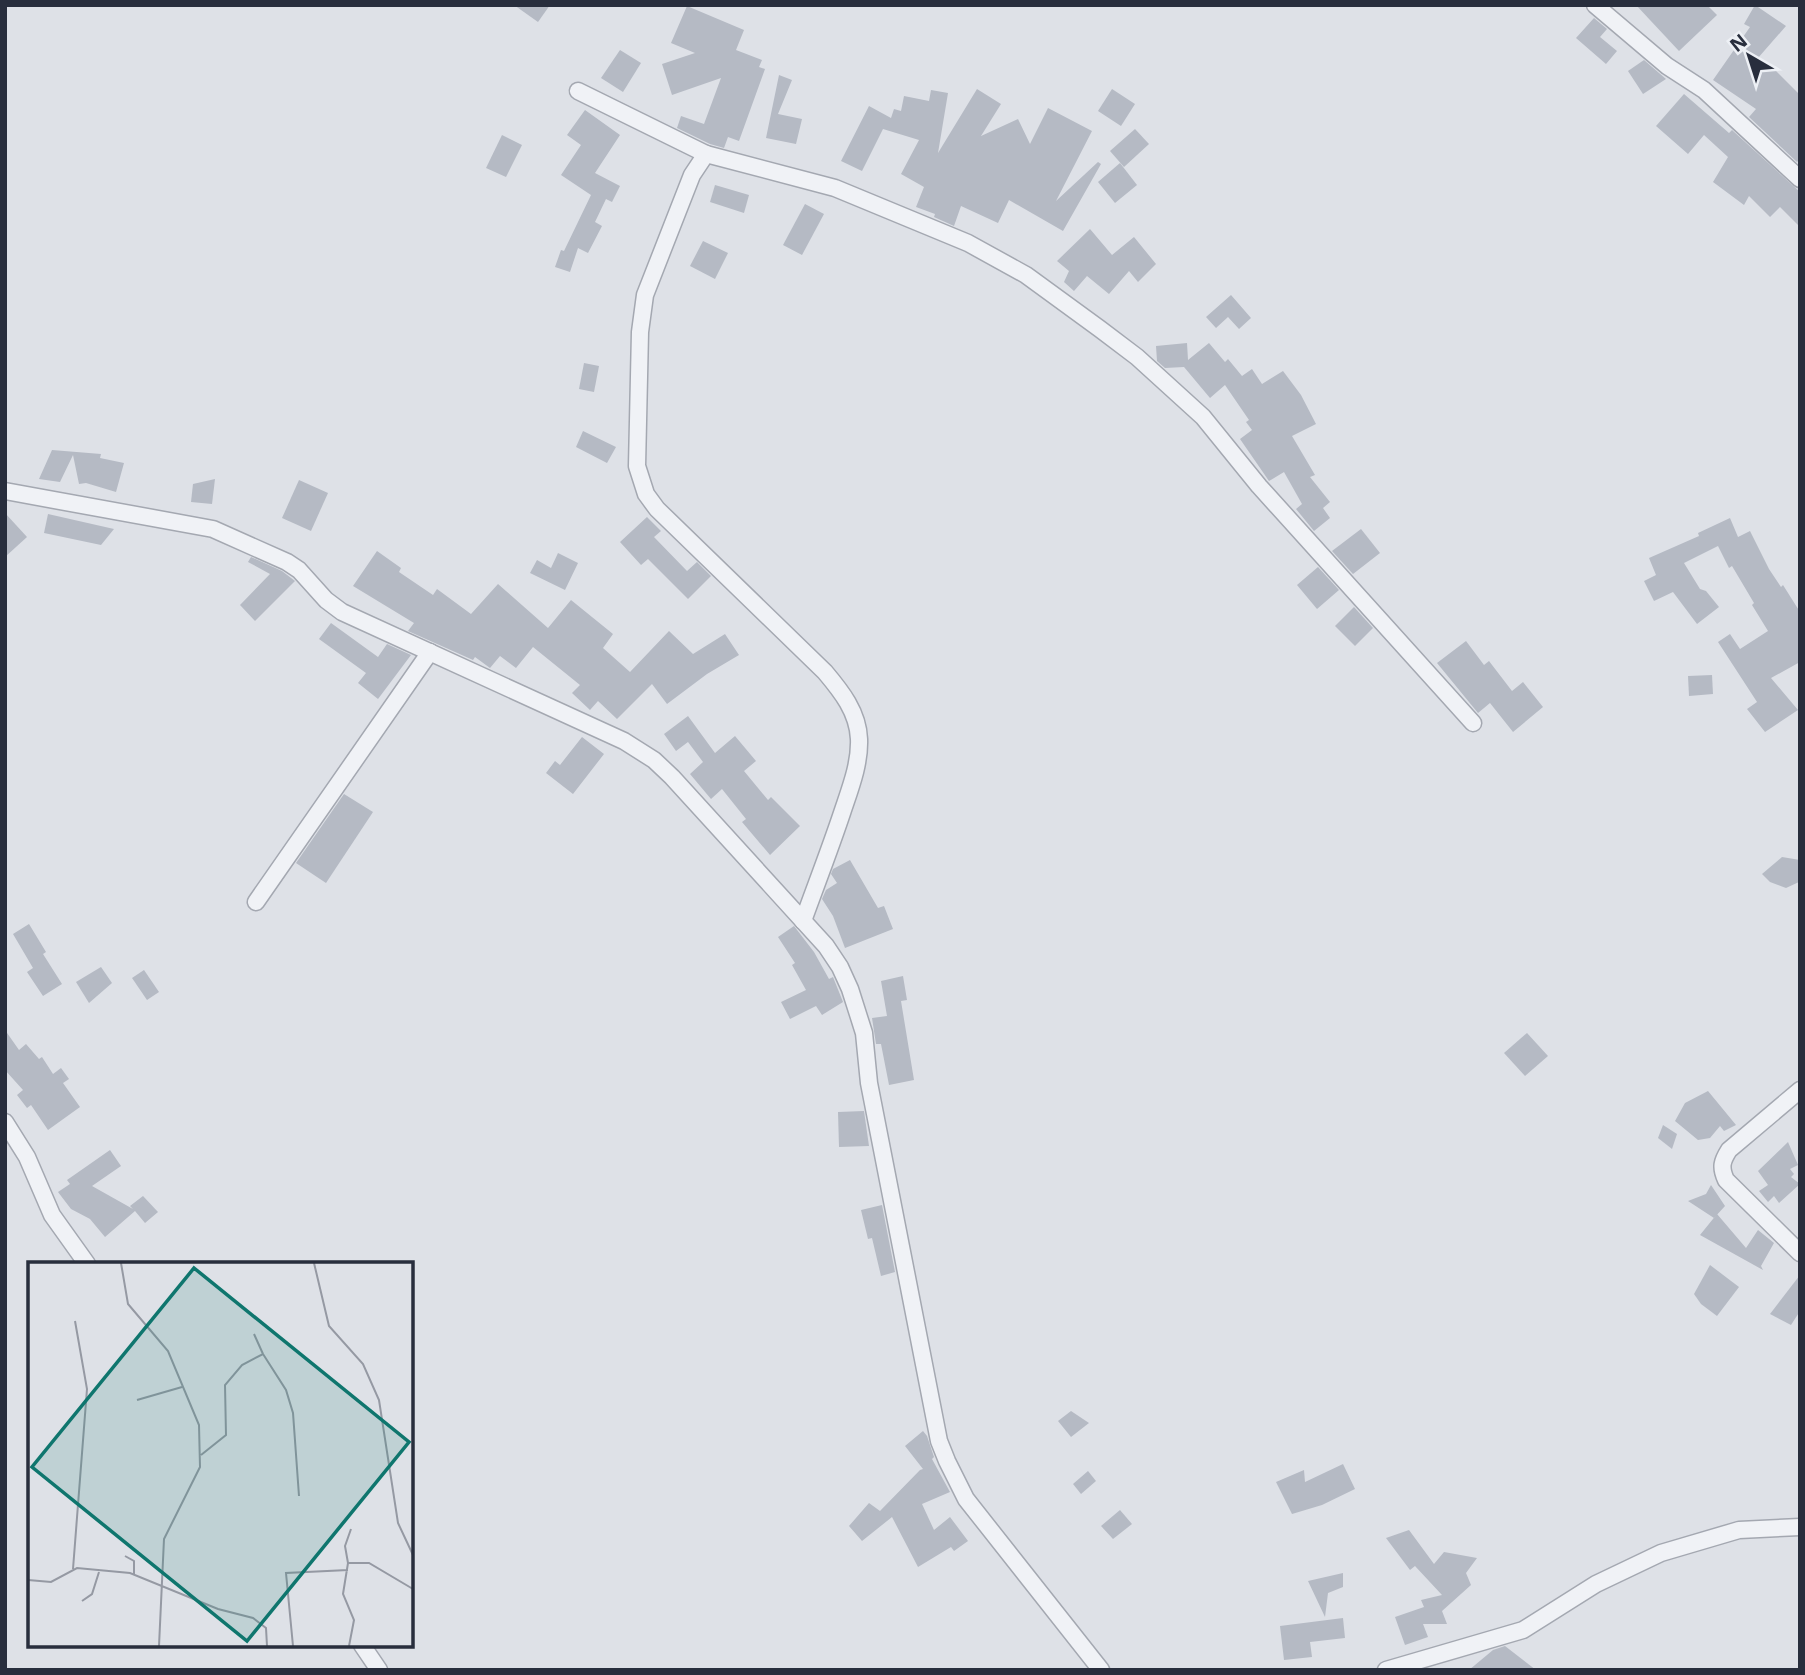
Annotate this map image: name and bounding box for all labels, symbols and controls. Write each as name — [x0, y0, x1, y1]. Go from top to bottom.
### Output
north arrow — [1714, 21, 1784, 91]
text: N — [1724, 28, 1752, 58]
inset map — [28, 1262, 413, 1647]

